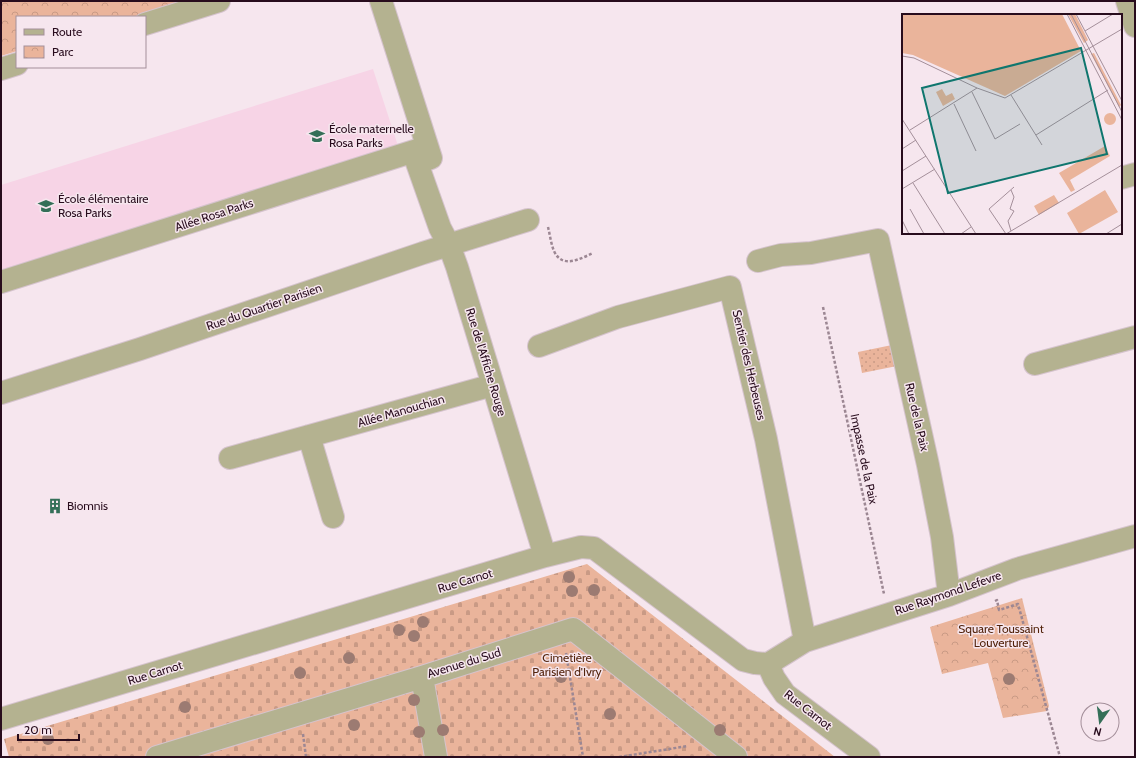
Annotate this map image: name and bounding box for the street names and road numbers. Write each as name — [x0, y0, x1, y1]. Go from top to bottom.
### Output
street label: Allée Rosa Parks — [173, 195, 255, 234]
street label: Rue du Quartier Parisien — [204, 280, 324, 333]
street label: Rue de l'Affiche Rouge — [463, 306, 510, 418]
street label: Sentier des Herbeuses — [729, 308, 769, 422]
street label: Rue de la Paix — [902, 381, 933, 453]
street label: Allée Manouchian — [356, 391, 446, 430]
street label: Impasse de la Paix — [848, 412, 881, 506]
street label: Rue Carnot — [436, 565, 494, 596]
street label: Rue Raymond Lefevre — [893, 567, 1003, 618]
street label: Avenue du Sud — [425, 644, 503, 681]
street label: Rue Carnot — [126, 657, 184, 688]
street label: Rue Carnot — [781, 686, 835, 733]

